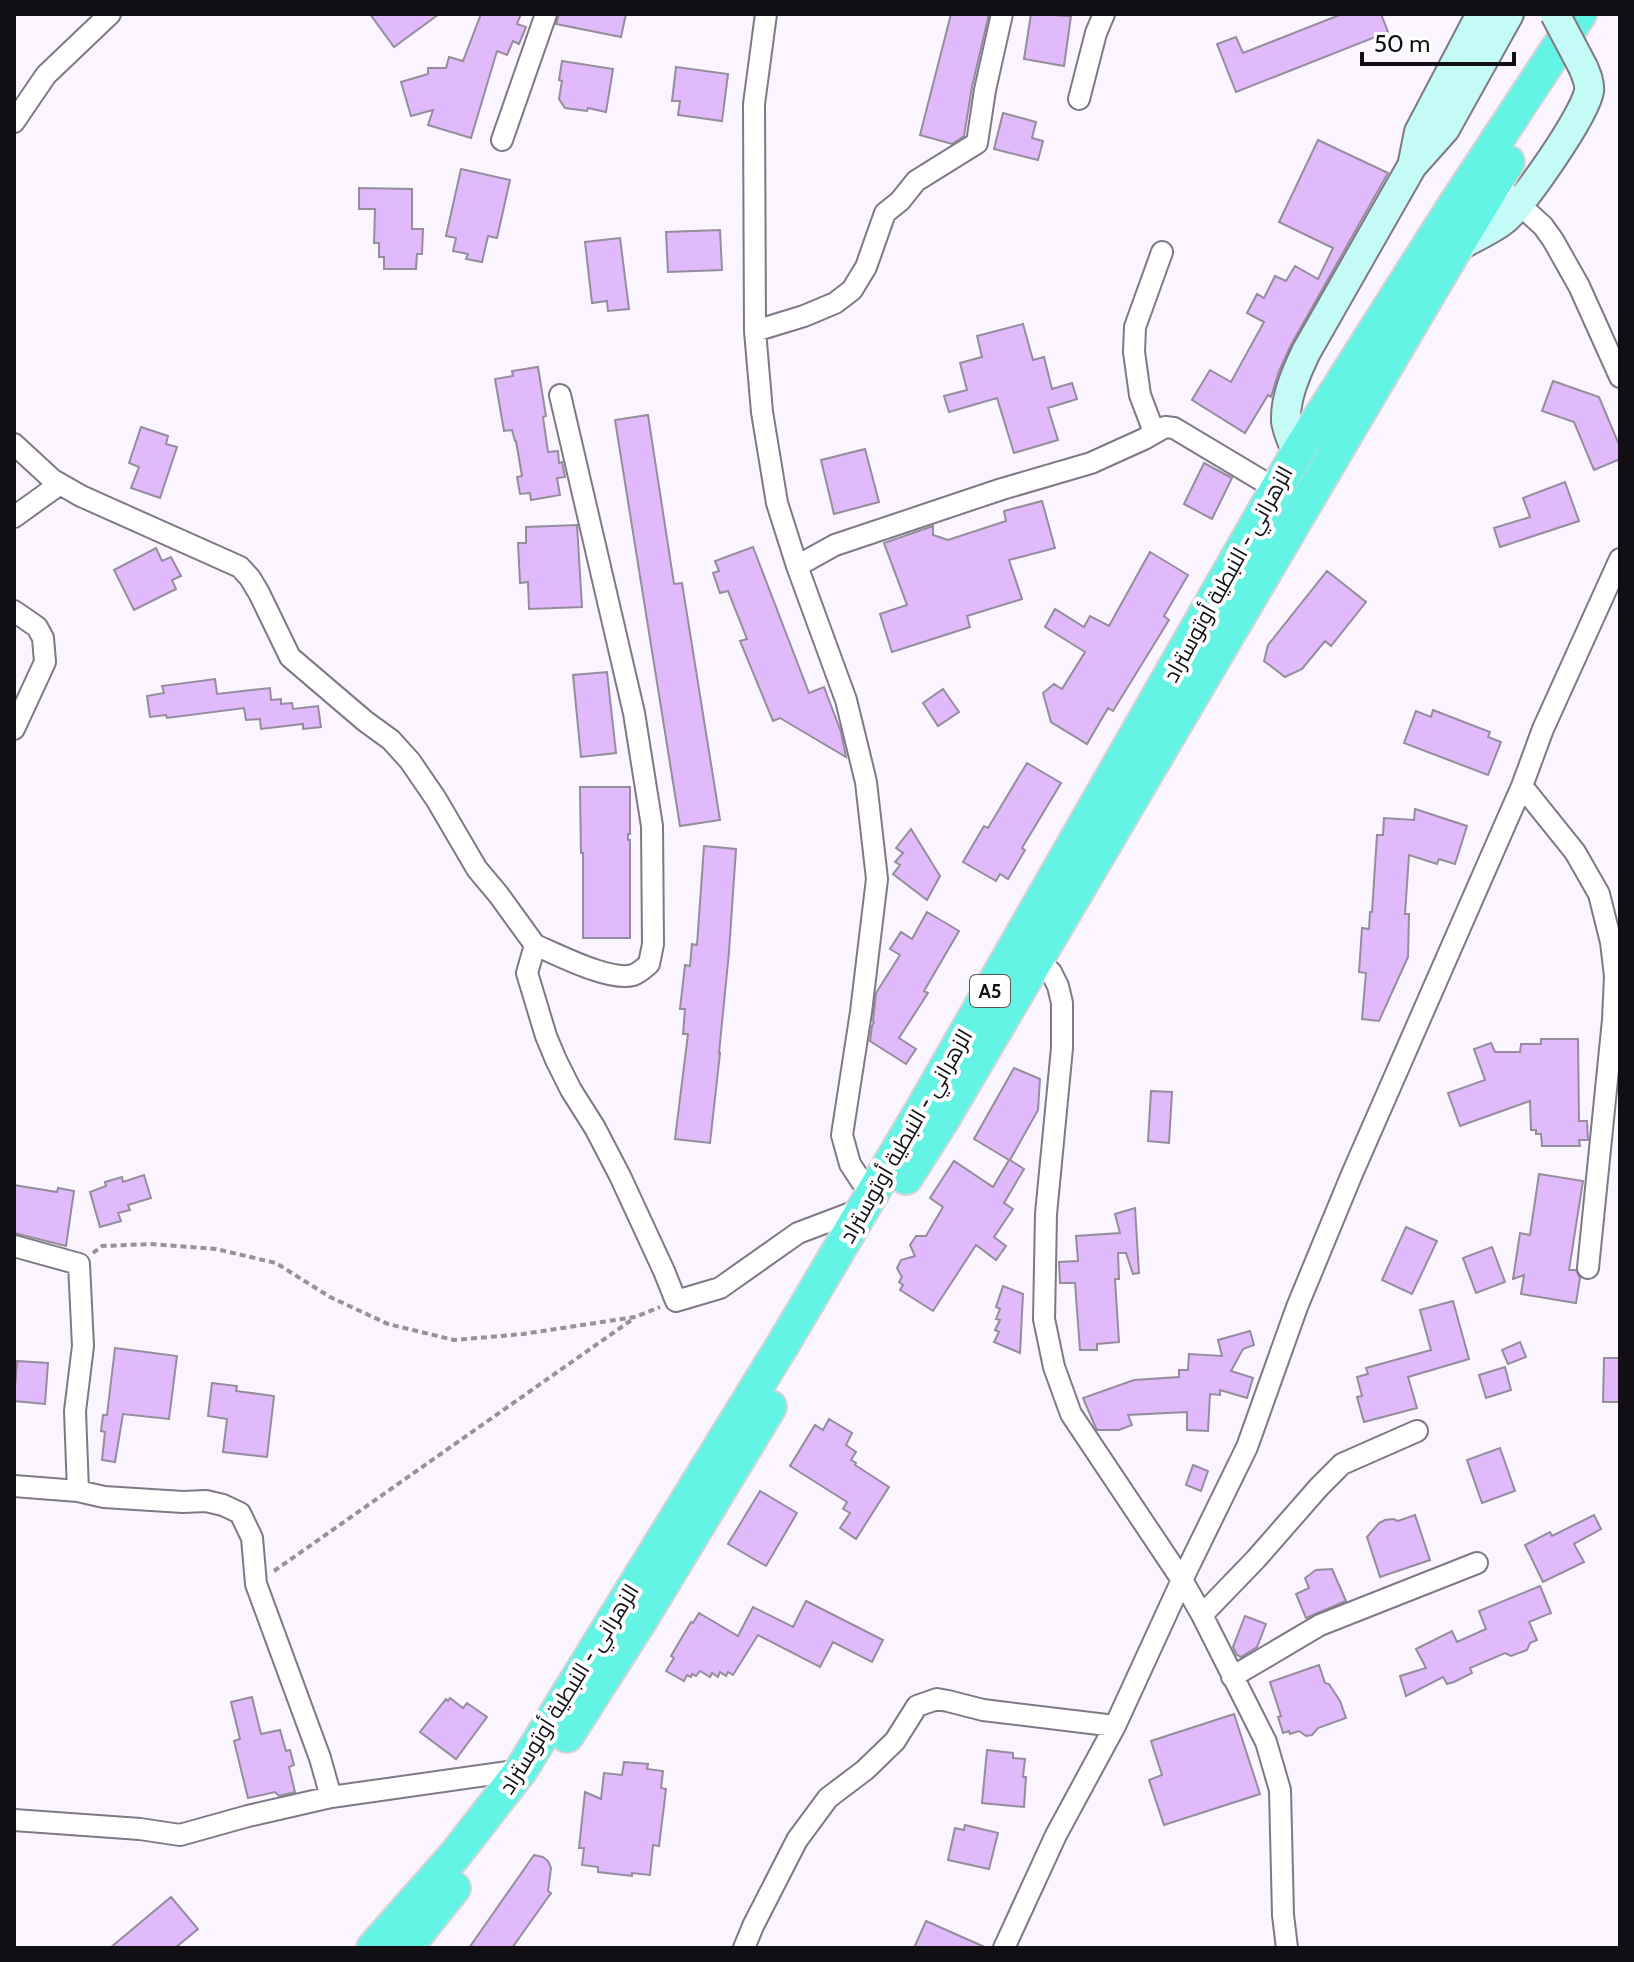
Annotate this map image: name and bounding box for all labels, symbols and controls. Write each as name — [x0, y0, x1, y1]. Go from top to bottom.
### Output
scale bar — [1362, 16, 1514, 66]
text: 50 m — [1374, 29, 1430, 58]
street label: الزهراني - النبطية أوتوستراد — [1157, 461, 1301, 688]
road number: A5 — [970, 975, 1010, 1007]
street label: الزهراني - النبطية أوتوستراد — [834, 1024, 981, 1249]
street label: الزهراني - النبطية أوتوستراد — [493, 1579, 647, 1801]

